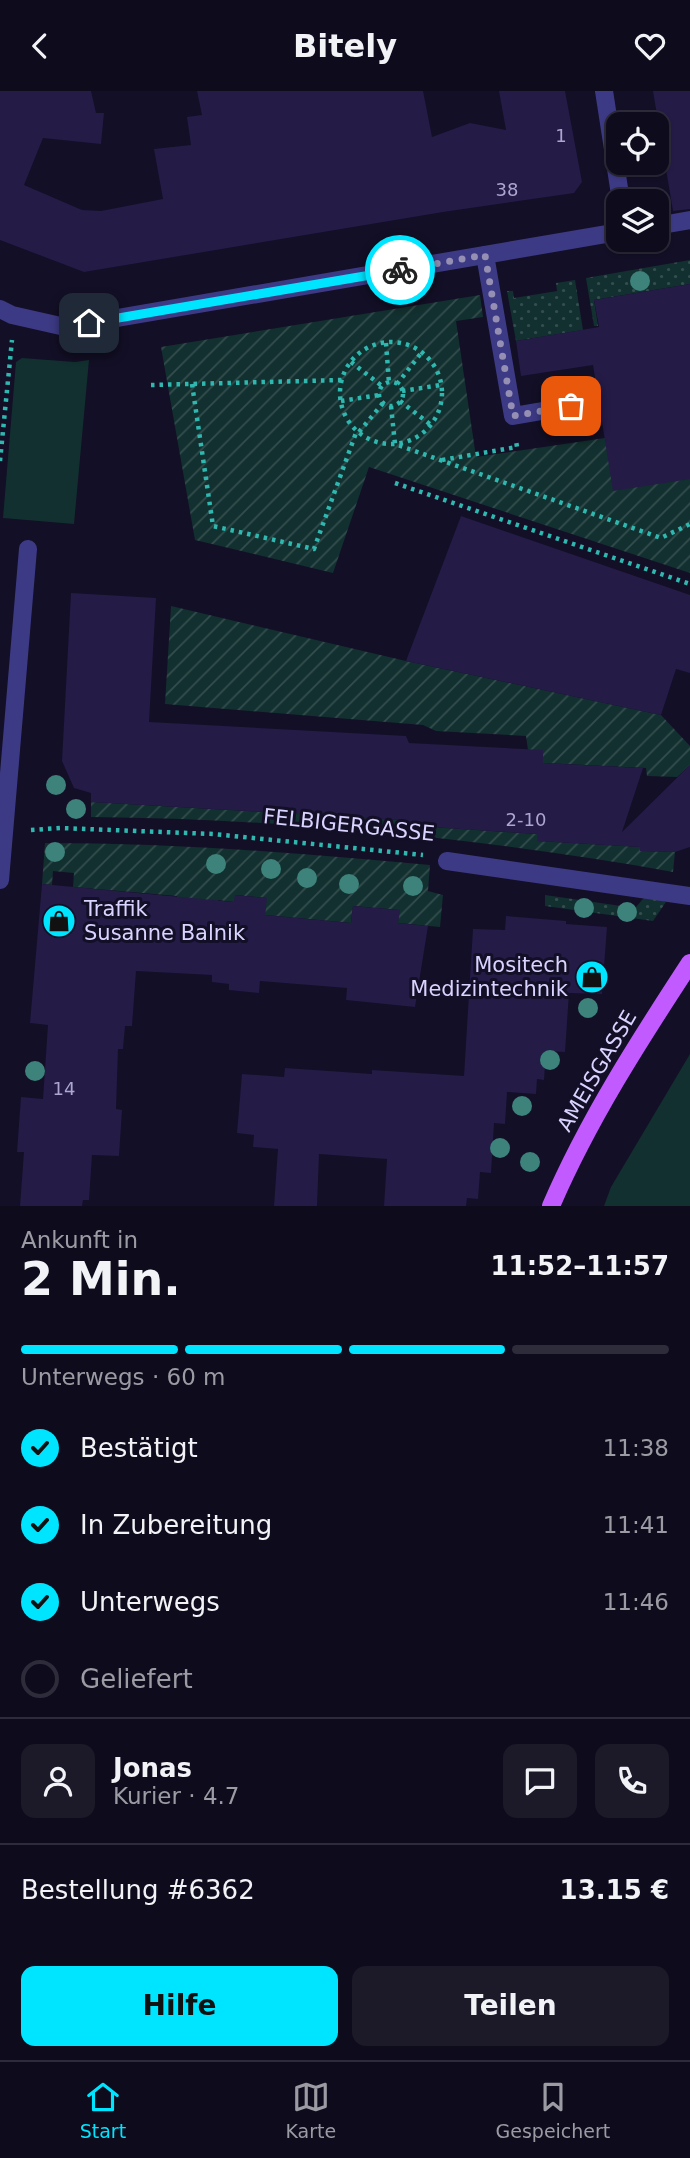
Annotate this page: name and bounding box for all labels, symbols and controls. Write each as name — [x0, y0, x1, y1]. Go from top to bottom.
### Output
icon: back — [21, 27, 59, 65]
text: Bitely — [293, 27, 397, 65]
icon: heart — [631, 27, 669, 65]
map controls — [606, 112, 669, 252]
button: locate — [606, 112, 669, 175]
house number: 1 — [555, 125, 567, 146]
house number: 38 — [496, 179, 518, 200]
button: layers — [606, 189, 669, 252]
courier — [365, 235, 435, 305]
icon: bike — [381, 251, 419, 289]
pin — [59, 293, 119, 353]
icon: home — [70, 304, 108, 342]
pin — [541, 376, 601, 436]
icon: bag — [552, 387, 590, 425]
street label: FELBIGERGASSE — [262, 804, 436, 846]
house number: 2-10 — [506, 809, 546, 830]
place label: Traffik Susanne Balnik — [83, 897, 246, 945]
shop icon: Traffik Susanne Balnik — [40, 902, 78, 940]
place label: Mositech Medizintechnik — [410, 953, 569, 1001]
shop icon: Mositech Medizintechnik — [573, 958, 611, 996]
street label: AMEISGASSE — [553, 1006, 641, 1136]
house number: 14 — [53, 1078, 75, 1099]
text: Ankunft in — [21, 1227, 138, 1253]
text: 11:52–11:57 — [490, 1251, 669, 1281]
text: 2 Min. — [21, 1252, 181, 1306]
text: Unterwegs · 60 m — [21, 1364, 226, 1390]
icon: check — [21, 1429, 59, 1467]
text: Bestätigt — [80, 1433, 198, 1463]
text: 11:38 — [603, 1435, 669, 1461]
icon: check — [21, 1506, 59, 1544]
text: In Zubereitung — [80, 1510, 272, 1540]
text: 11:41 — [603, 1512, 669, 1538]
icon: check — [21, 1583, 59, 1621]
text: Unterwegs — [80, 1587, 220, 1617]
text: 11:46 — [603, 1589, 669, 1615]
text: Geliefert — [80, 1664, 193, 1694]
button: person — [21, 1744, 95, 1818]
button: chat — [503, 1744, 577, 1818]
button: phone — [595, 1744, 669, 1818]
text: Jonas — [113, 1753, 192, 1783]
text: Kurier · 4.7 — [113, 1783, 239, 1809]
text: Bestellung #6362 — [21, 1875, 255, 1905]
text: 13.15 € — [560, 1875, 669, 1905]
button: Hilfe — [21, 1966, 338, 2046]
button: Teilen — [352, 1966, 669, 2046]
tab: Start — [80, 2078, 126, 2142]
tab: Karte — [285, 2078, 336, 2142]
tab: Gespeichert — [496, 2078, 610, 2142]

